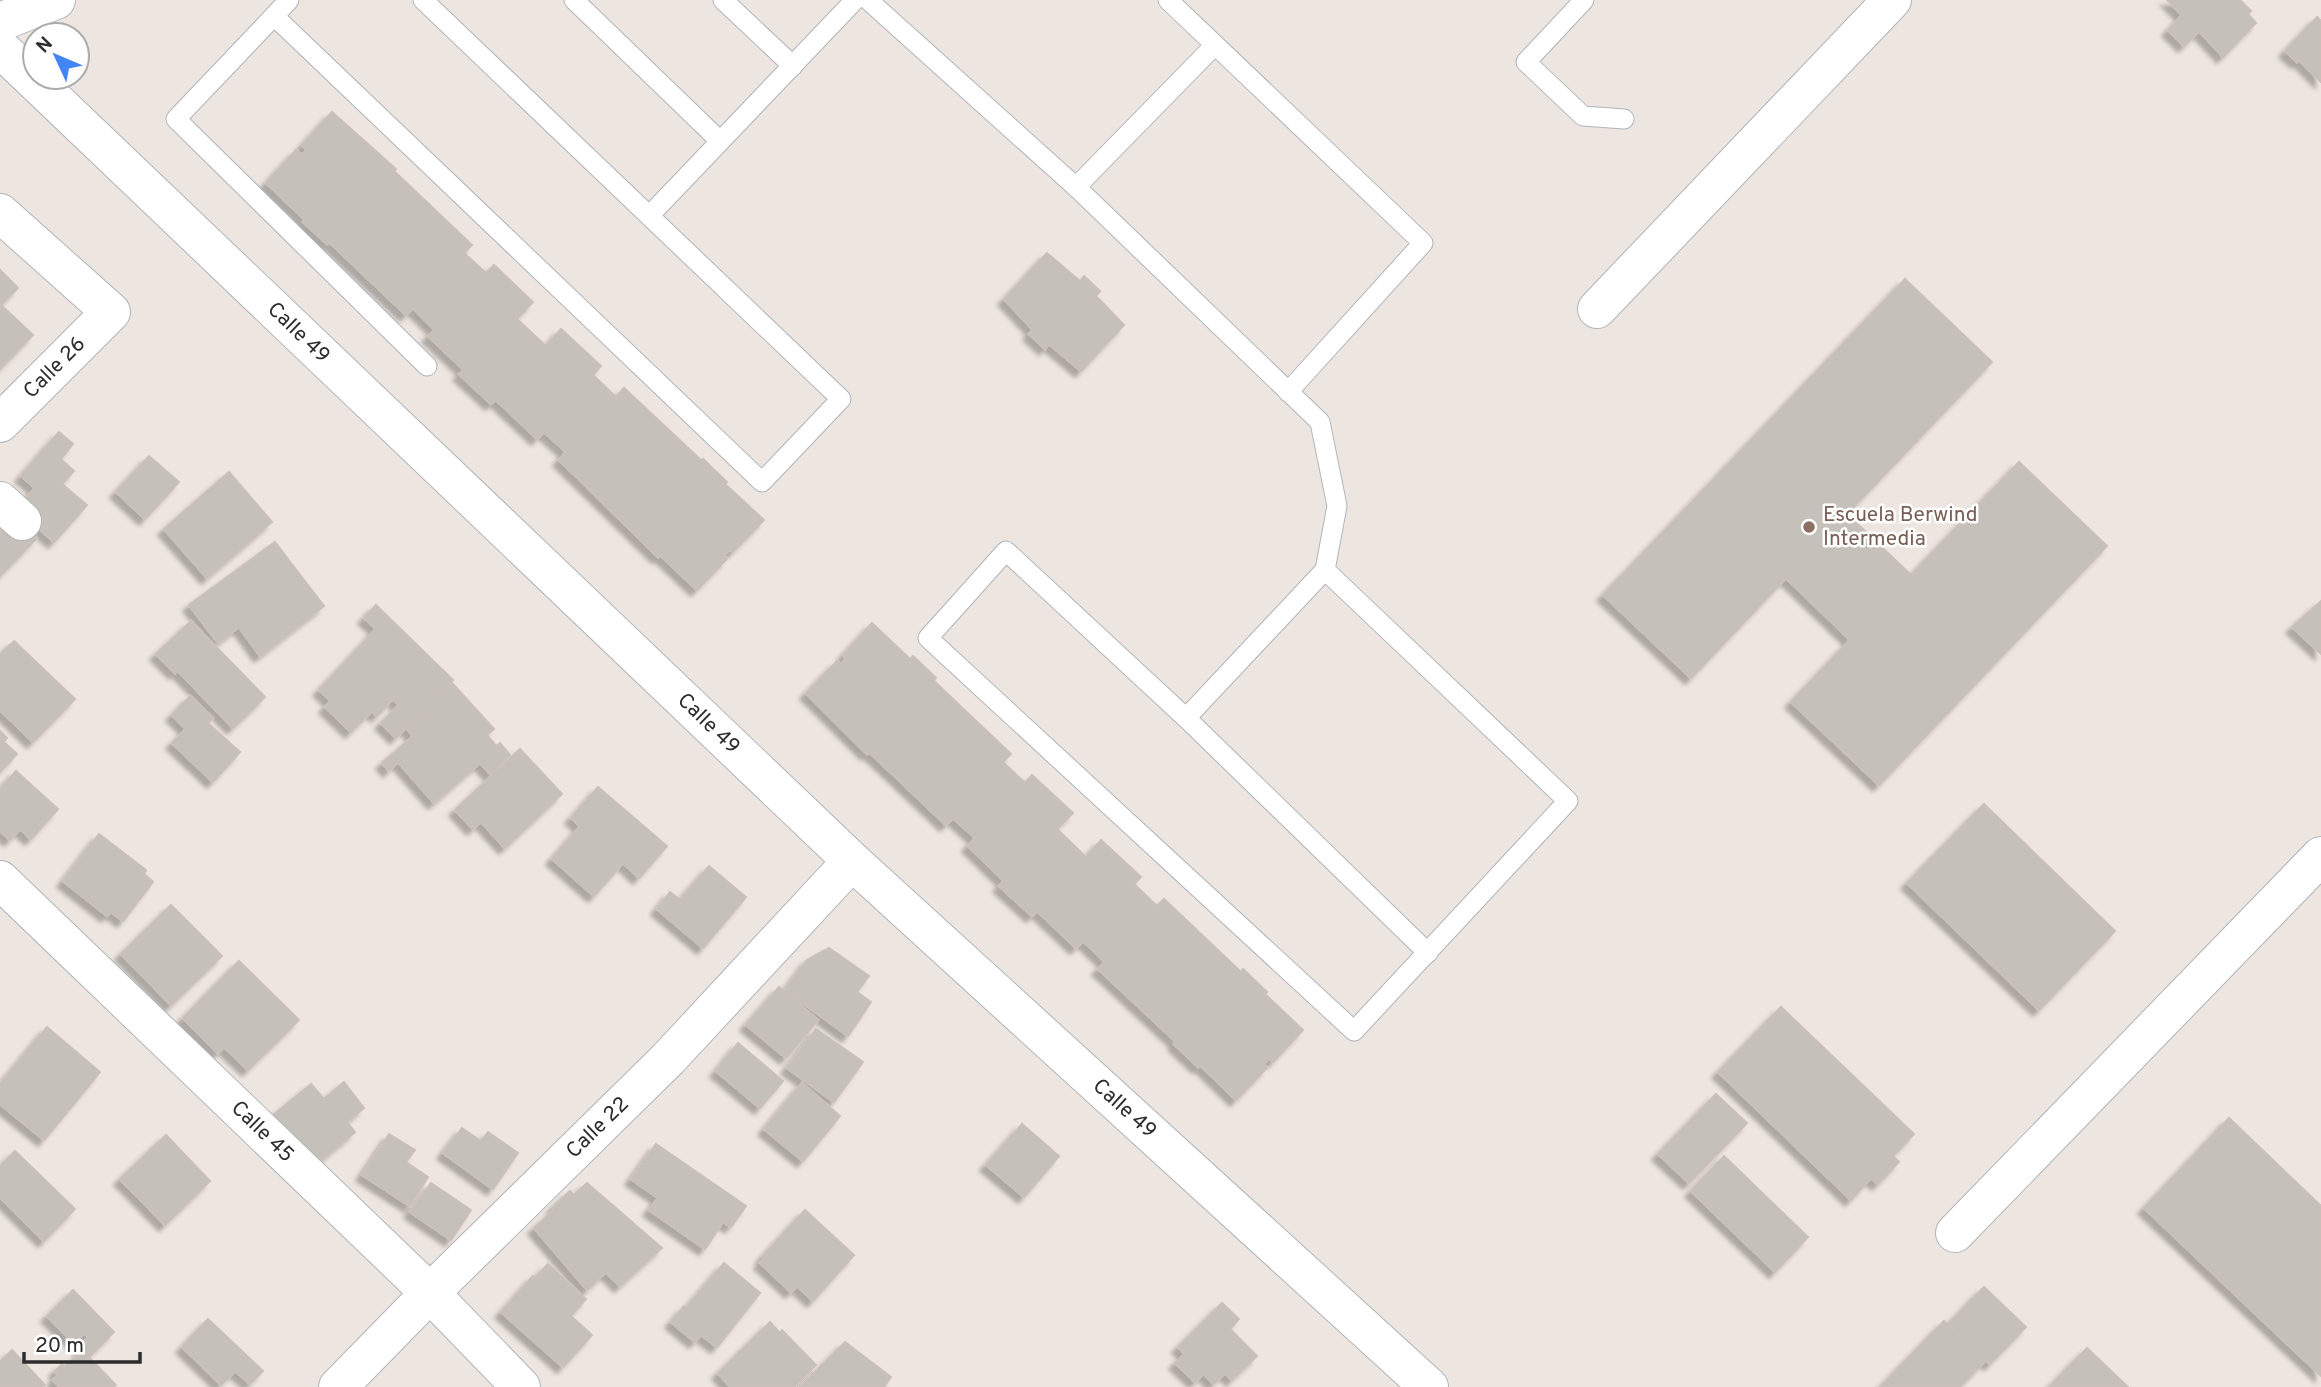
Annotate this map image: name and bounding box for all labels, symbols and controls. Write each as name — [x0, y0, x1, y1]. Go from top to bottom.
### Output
north arrow — [21, 21, 91, 91]
text: N — [32, 32, 59, 59]
street label: Calle 49 — [261, 296, 335, 370]
street label: Calle 26 — [18, 331, 92, 405]
place label: Escuela Berwind Intermedia — [1823, 502, 1978, 553]
marker: Escuela Berwind Intermedia — [1801, 519, 1817, 535]
street label: Calle 49 — [671, 687, 745, 761]
street label: Calle 49 — [1086, 1073, 1162, 1145]
street label: Calle 22 — [561, 1091, 635, 1165]
street label: Calle 45 — [225, 1095, 299, 1169]
scale bar — [24, 1320, 140, 1364]
text: 20 m — [35, 1333, 84, 1360]

